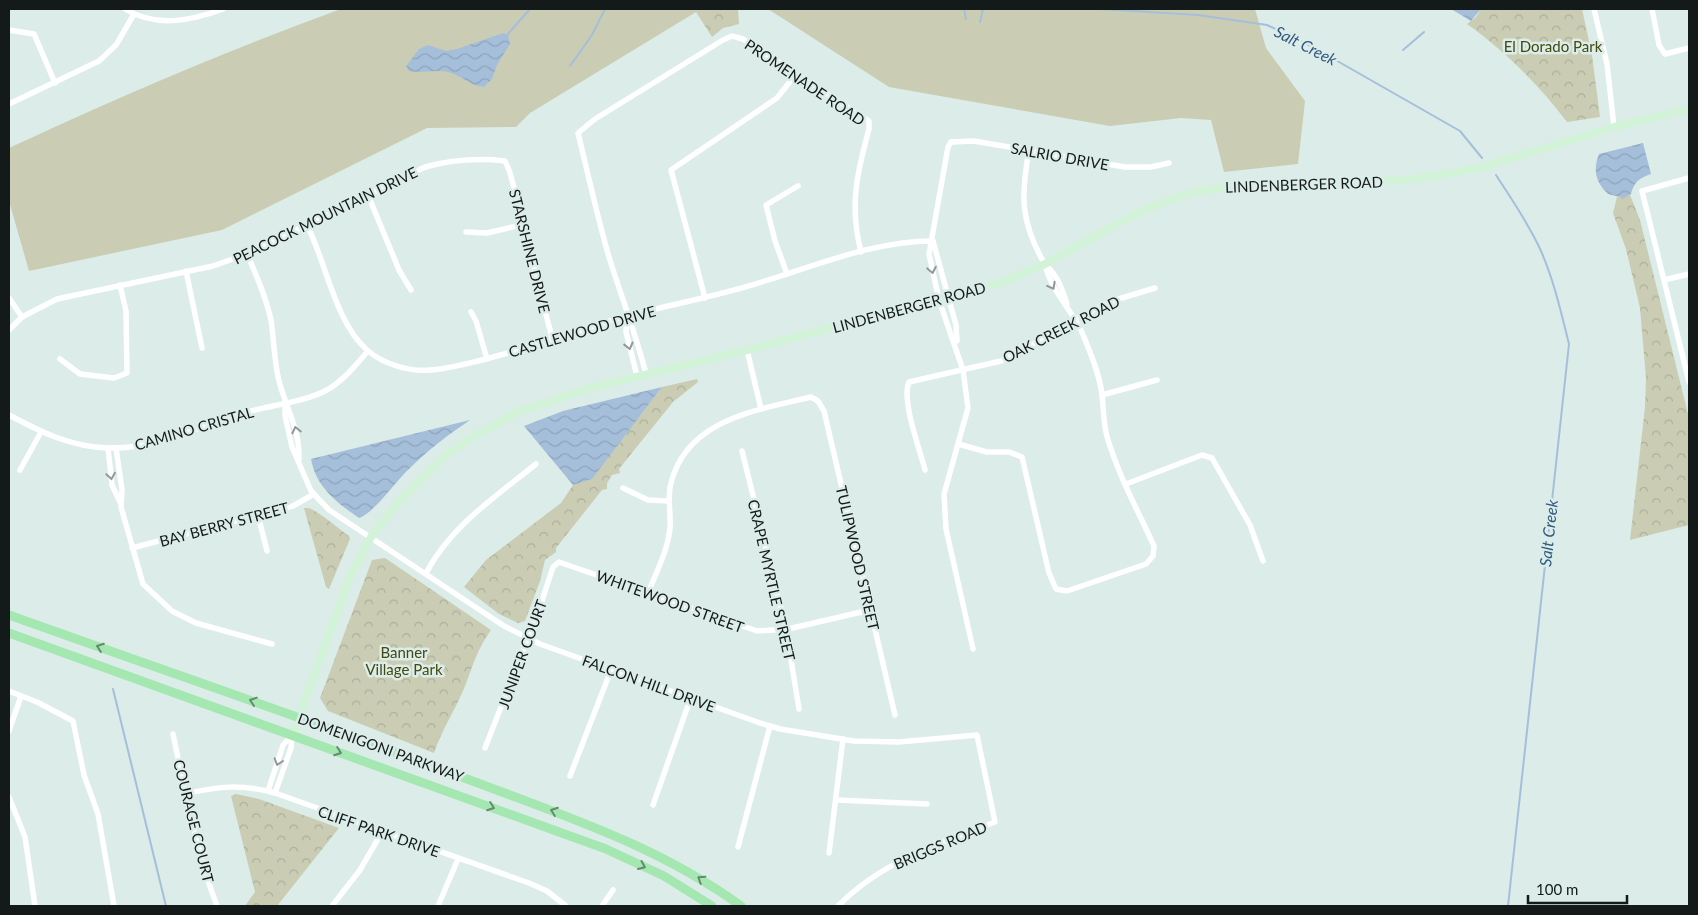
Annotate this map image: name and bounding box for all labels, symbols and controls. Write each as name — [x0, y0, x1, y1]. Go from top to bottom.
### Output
water label: Salt Creek — [1272, 21, 1341, 69]
street label: PROMENADE ROAD — [742, 35, 868, 129]
park label: El Dorado Park — [1504, 37, 1603, 55]
street label: SALRIO DRIVE — [1010, 139, 1110, 173]
street label: PEACOCK MOUNTAIN DRIVE — [230, 162, 420, 268]
street label: LINDENBERGER ROAD — [1225, 172, 1383, 196]
street label: STARSHINE DRIVE — [506, 187, 554, 315]
one-way arrow — [927, 266, 937, 275]
street label: LINDENBERGER ROAD — [830, 278, 988, 336]
one-way arrow — [1046, 281, 1056, 290]
street label: OAK CREEK ROAD — [1000, 292, 1122, 366]
street label: CASTLEWOOD DRIVE — [506, 301, 658, 361]
one-way arrow — [623, 342, 634, 351]
street label: CAMINO CRISTAL — [132, 402, 256, 454]
one-way arrow — [291, 425, 302, 434]
one-way arrow — [105, 472, 116, 480]
street label: TULIPWOOD STREET — [833, 484, 883, 632]
street label: BAY BERRY STREET — [157, 498, 291, 550]
street label: CRAPE MYRTLE STREET — [745, 498, 799, 663]
water label: Salt Creek — [1535, 498, 1561, 567]
street label: WHITEWOOD STREET — [594, 566, 746, 636]
street label: JUNIPER COURT — [494, 597, 550, 711]
one-way arrow — [96, 643, 105, 653]
park label: Banner Village Park — [365, 643, 443, 678]
street label: FALCON HILL DRIVE — [580, 651, 718, 715]
one-way arrow — [250, 697, 258, 707]
street label: DOMENIGONI PARKWAY — [296, 709, 467, 786]
one-way arrow — [333, 746, 342, 756]
one-way arrow — [274, 757, 284, 765]
street label: COURAGE COURT — [170, 758, 218, 885]
one-way arrow — [486, 801, 495, 811]
street label: CLIFF PARK DRIVE — [316, 802, 442, 860]
one-way arrow — [550, 807, 558, 817]
street label: BRIGGS ROAD — [891, 817, 989, 873]
one-way arrow — [637, 860, 646, 870]
scale bar — [1528, 872, 1627, 904]
one-way arrow — [697, 875, 706, 885]
text: 100 m — [1536, 880, 1578, 898]

